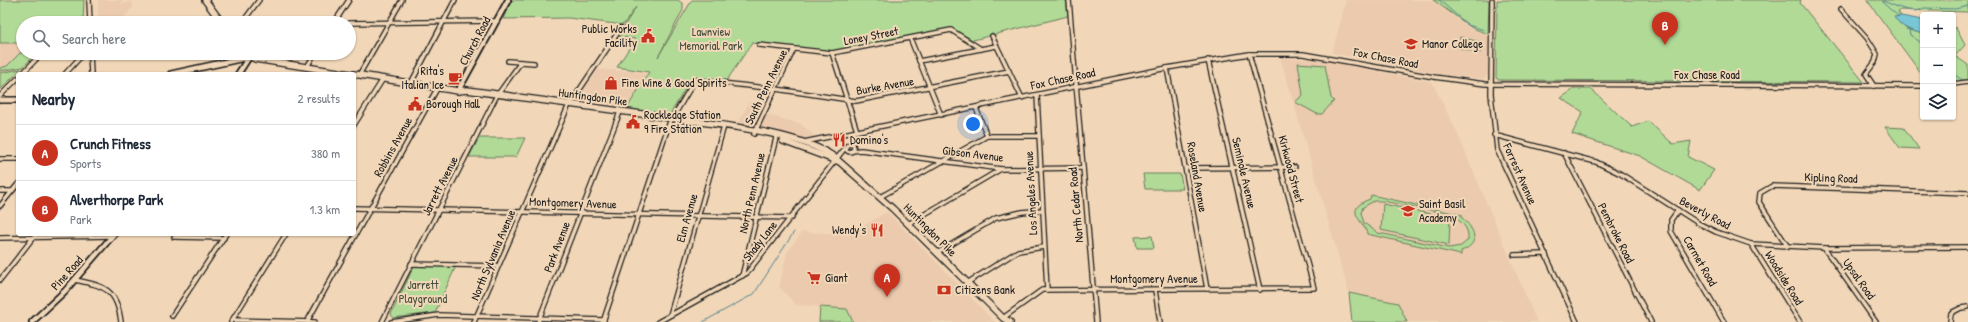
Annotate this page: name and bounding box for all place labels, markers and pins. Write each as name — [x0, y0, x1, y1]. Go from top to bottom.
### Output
pin: B — [1652, 12, 1678, 45]
place label: Public Works Facility — [582, 20, 637, 51]
public building icon: Public Works Facility — [640, 28, 656, 44]
place label: Manor College — [1422, 35, 1483, 52]
school or university icon: Manor College — [1403, 36, 1419, 52]
place label: Rita's Italian Ice — [401, 62, 444, 93]
cafe icon: Rita's Italian Ice — [447, 70, 463, 86]
place label: Fine Wine & Good Spirits — [621, 74, 727, 91]
shop icon: Fine Wine & Good Spirits — [603, 75, 619, 91]
place label: Borough Hall — [426, 95, 481, 112]
public building icon: Borough Hall — [407, 96, 423, 112]
place label: Rockledge Station 9 Fire Station — [644, 106, 721, 137]
public building icon: Rockledge Station 9 Fire Station — [625, 114, 641, 130]
place label: Domino's — [850, 131, 889, 148]
restaurant icon: Domino's — [831, 132, 847, 148]
place label: Saint Basil Academy — [1419, 195, 1466, 226]
school or university icon: Saint Basil Academy — [1400, 203, 1416, 219]
place label: Wendy's — [832, 221, 866, 238]
restaurant icon: Wendy's — [869, 222, 885, 238]
pin: A — [874, 264, 900, 297]
place label: Giant — [825, 269, 849, 286]
supermarket icon: Giant — [806, 270, 822, 286]
place label: Citizens Bank — [955, 281, 1015, 298]
bank icon: Citizens Bank — [936, 282, 952, 298]

